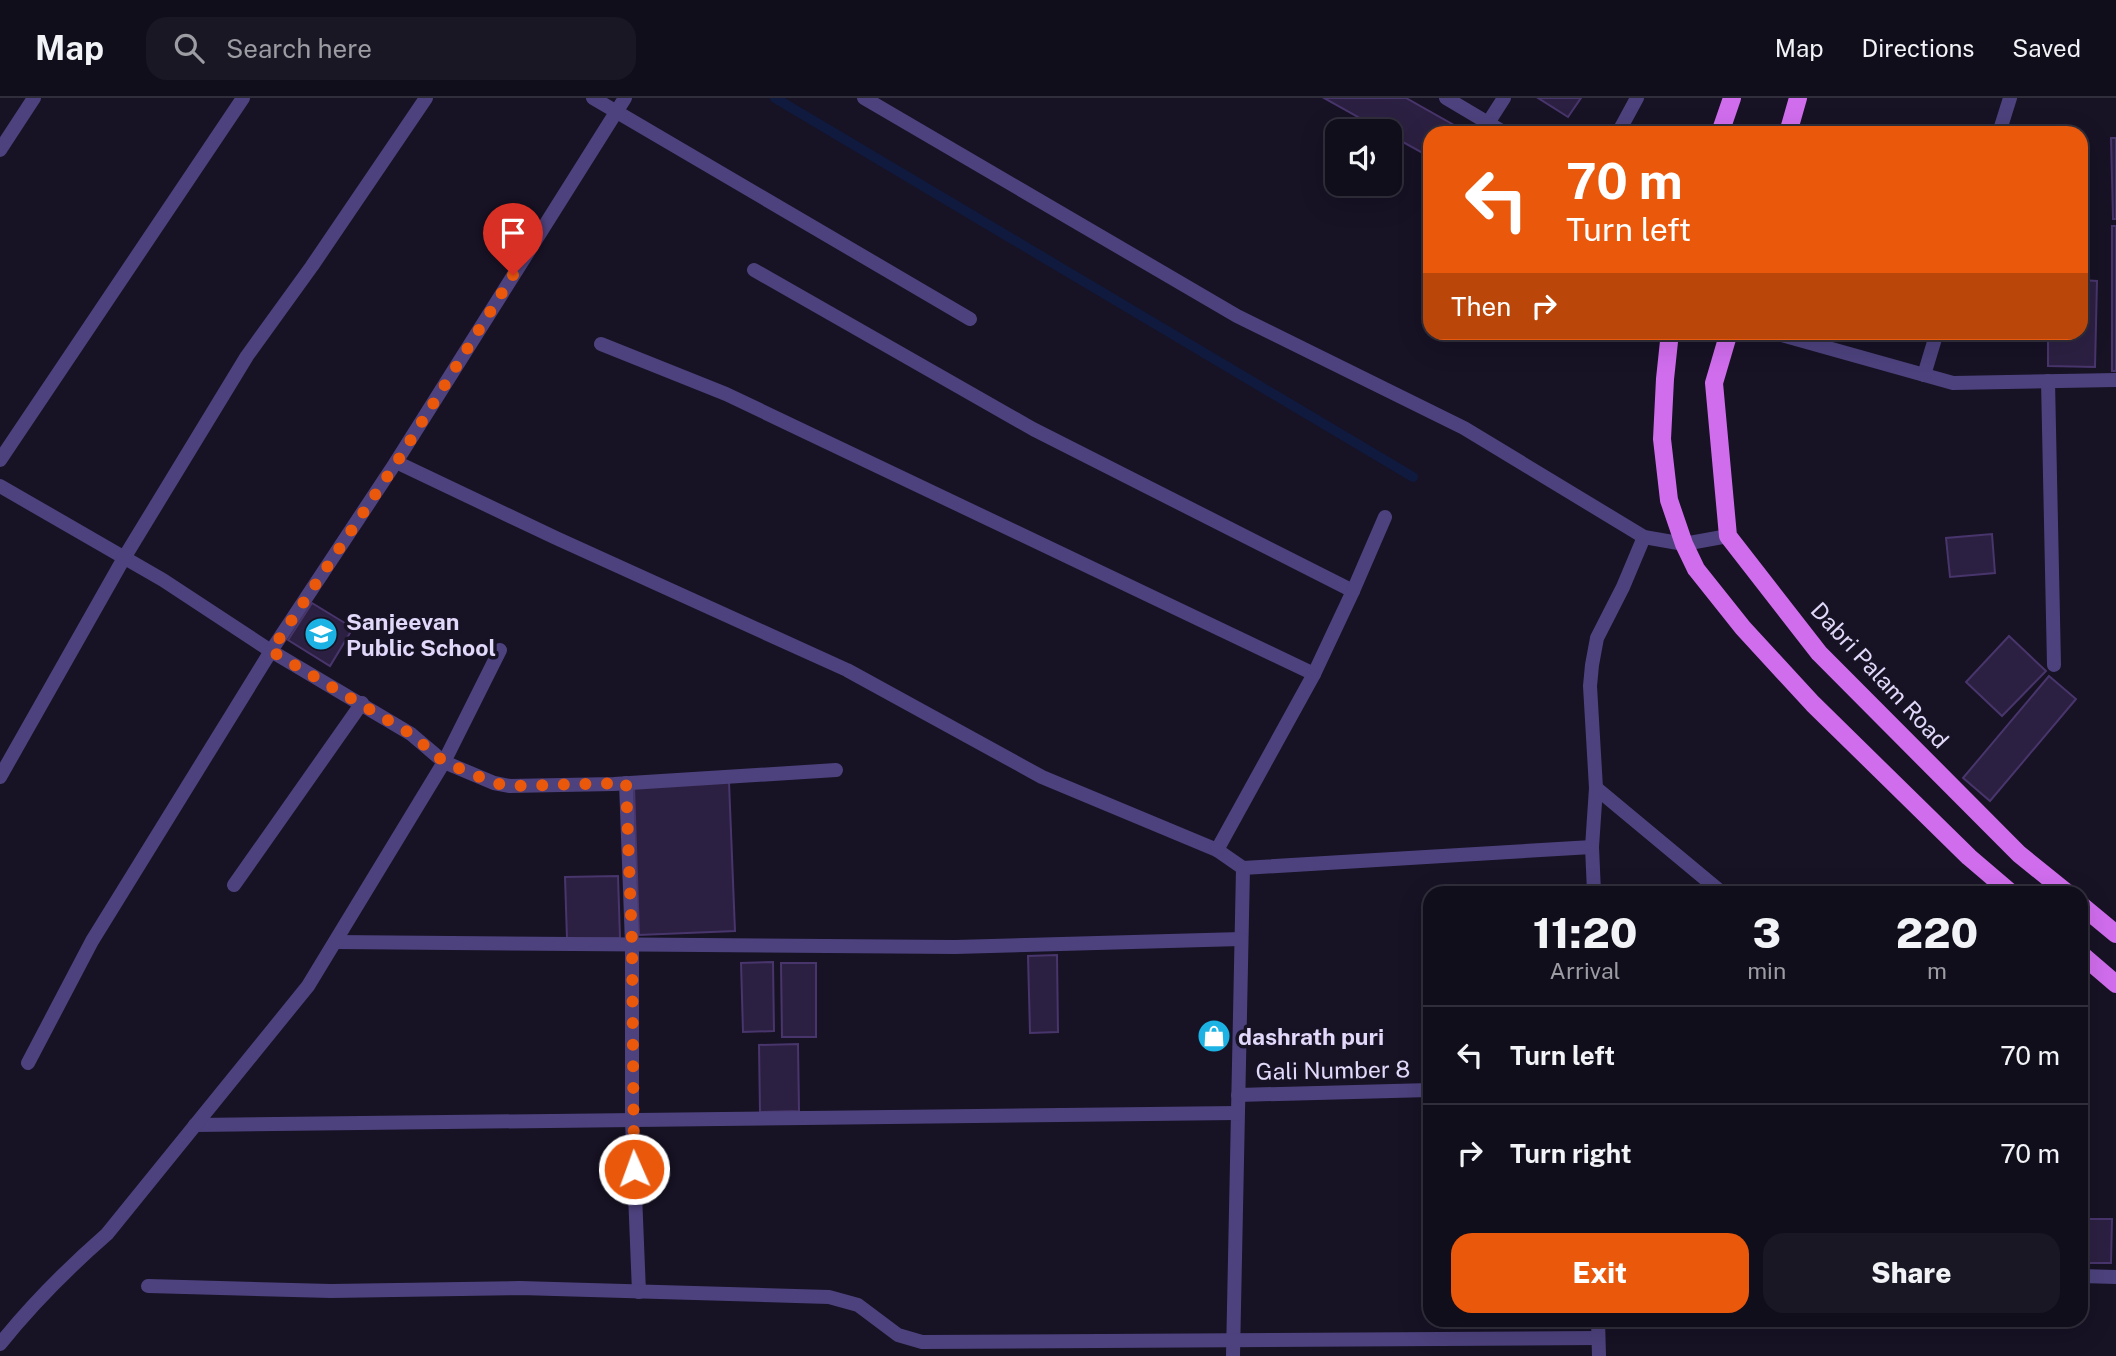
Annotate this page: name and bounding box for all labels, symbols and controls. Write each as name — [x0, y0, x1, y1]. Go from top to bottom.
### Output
search box — [146, 17, 636, 80]
text: Map — [35, 29, 104, 67]
icon: search — [170, 29, 208, 67]
text: Search here — [226, 33, 372, 64]
text: Map — [1775, 34, 1824, 62]
text: Directions — [1862, 34, 1974, 62]
text: Saved — [2012, 34, 2081, 62]
map controls — [1325, 119, 1402, 196]
button: sound — [1325, 119, 1402, 196]
text: 70 m — [1566, 152, 1683, 210]
icon: left — [1451, 154, 1542, 245]
pin — [483, 203, 543, 275]
text: Turn left — [1566, 211, 1691, 248]
icon: arrive — [494, 214, 532, 252]
icon: right — [1525, 287, 1563, 325]
text: Then — [1451, 291, 1511, 322]
street label: Dabri Palam Road — [1806, 597, 1954, 753]
place label: Sanjeevan Public School — [346, 608, 496, 661]
school or university icon: Sanjeevan Public School — [302, 615, 340, 653]
text: 11:20 — [1533, 908, 1638, 957]
text: 3 — [1752, 908, 1781, 957]
text: 220 — [1896, 908, 1978, 957]
text: Arrival — [1550, 957, 1621, 984]
text: min — [1747, 957, 1786, 984]
text: m — [1927, 957, 1947, 984]
shop icon: dashrath puri — [1195, 1017, 1233, 1055]
place label: dashrath puri — [1238, 1023, 1384, 1050]
icon: left — [1451, 1036, 1489, 1074]
text: Turn left — [1510, 1040, 1615, 1071]
text: 70 m — [2000, 1040, 2060, 1071]
street label: Gali Number 8 — [1255, 1055, 1411, 1085]
position arrow — [597, 1132, 671, 1206]
icon: right — [1451, 1134, 1489, 1172]
text: Turn right — [1510, 1138, 1632, 1169]
text: 70 m — [2000, 1138, 2060, 1169]
button: Exit — [1451, 1233, 1749, 1313]
button: Share — [1763, 1233, 2060, 1313]

